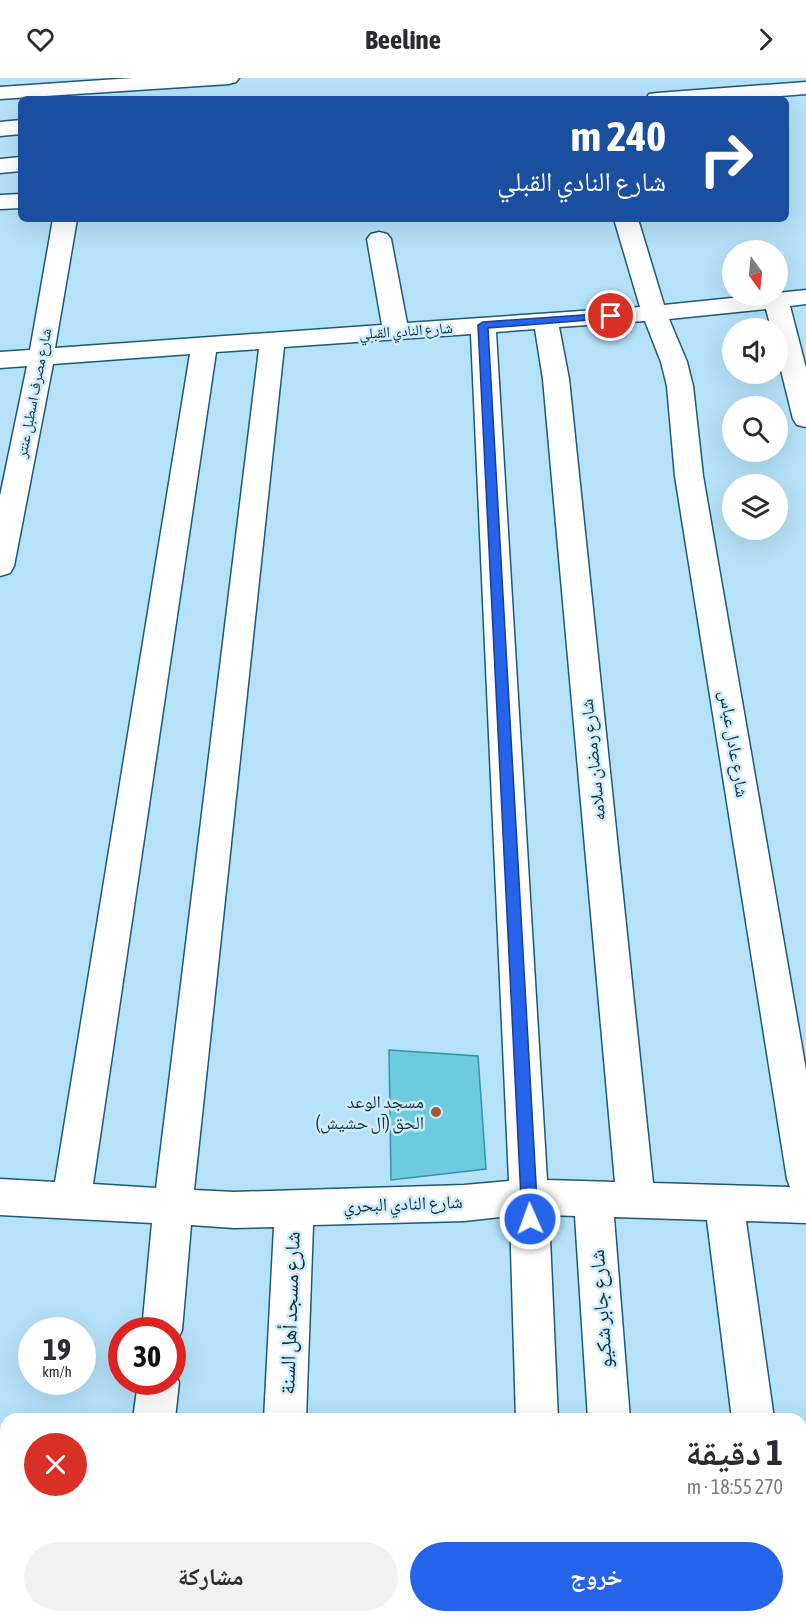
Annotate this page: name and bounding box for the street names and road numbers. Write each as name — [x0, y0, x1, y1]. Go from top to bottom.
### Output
street label: شارع النادي القبلي — [359, 319, 454, 346]
street label: شارع مصرف اسطبل عنتر — [12, 327, 56, 460]
street label: شارع عادل عباس — [715, 689, 753, 799]
street label: شارع رمضان سلامه — [576, 698, 610, 822]
street label: شارع النادي البحري — [343, 1191, 463, 1221]
street label: شارع مسجد أهل السنة — [274, 1231, 306, 1395]
street label: شارع جابر شكيو — [584, 1249, 618, 1369]

